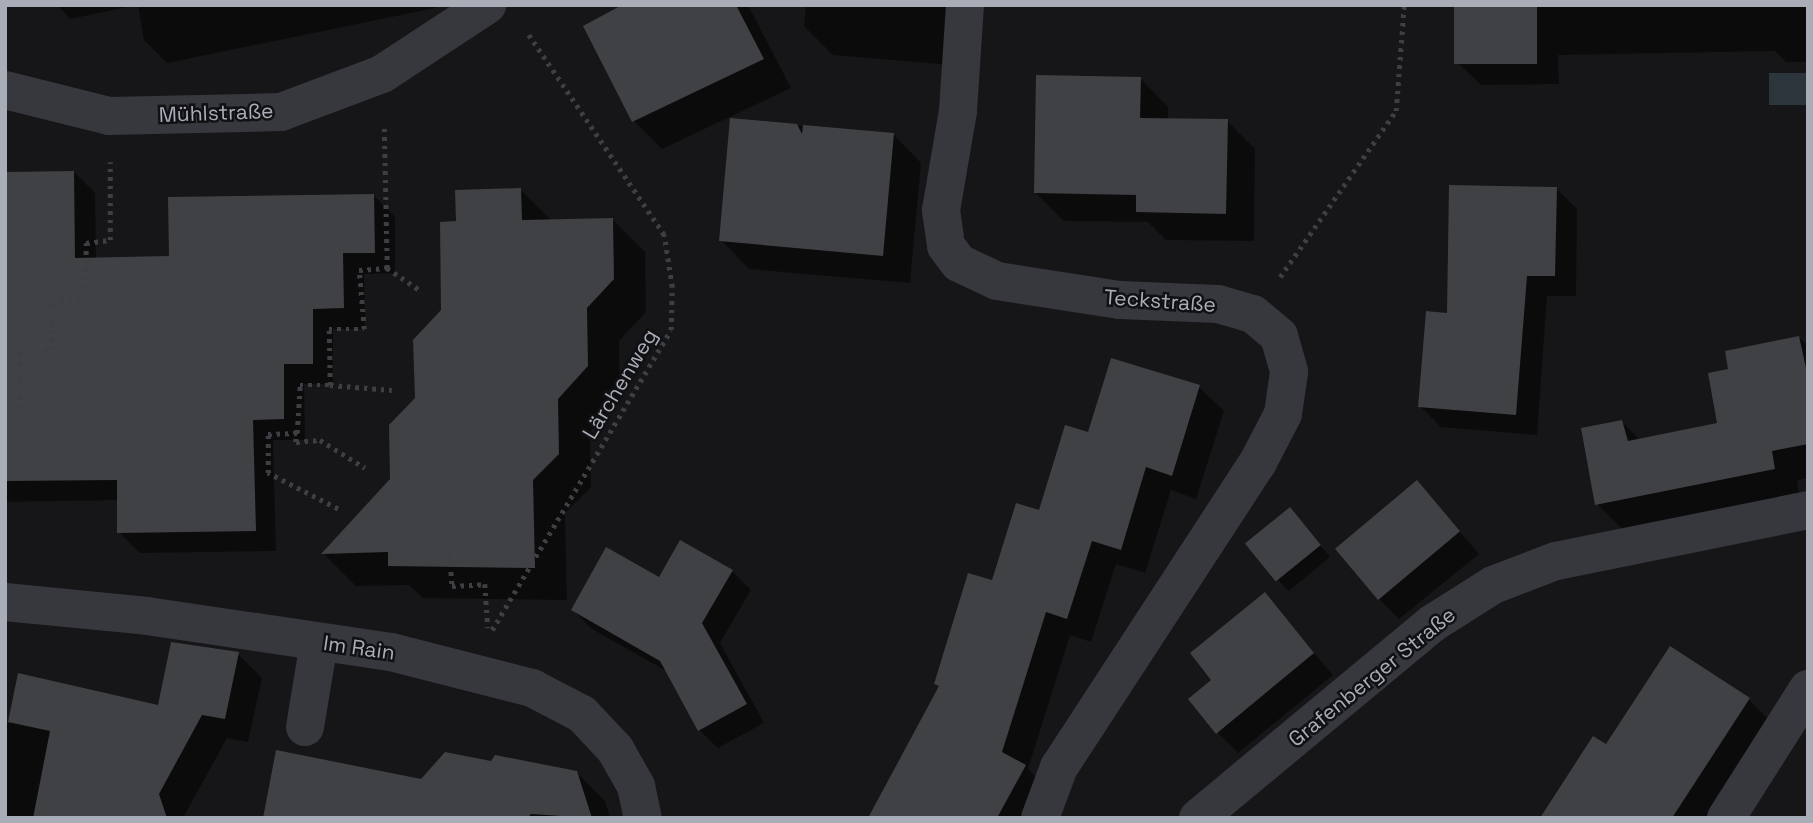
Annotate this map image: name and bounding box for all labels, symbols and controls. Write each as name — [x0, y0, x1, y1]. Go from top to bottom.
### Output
street label: Mühlstraße — [158, 98, 274, 128]
street label: Teckstraße — [1103, 285, 1217, 317]
street label: Lärchenweg — [577, 324, 663, 444]
street label: Grafenberger Straße — [1283, 602, 1461, 752]
street label: Im Rain — [322, 631, 396, 665]

